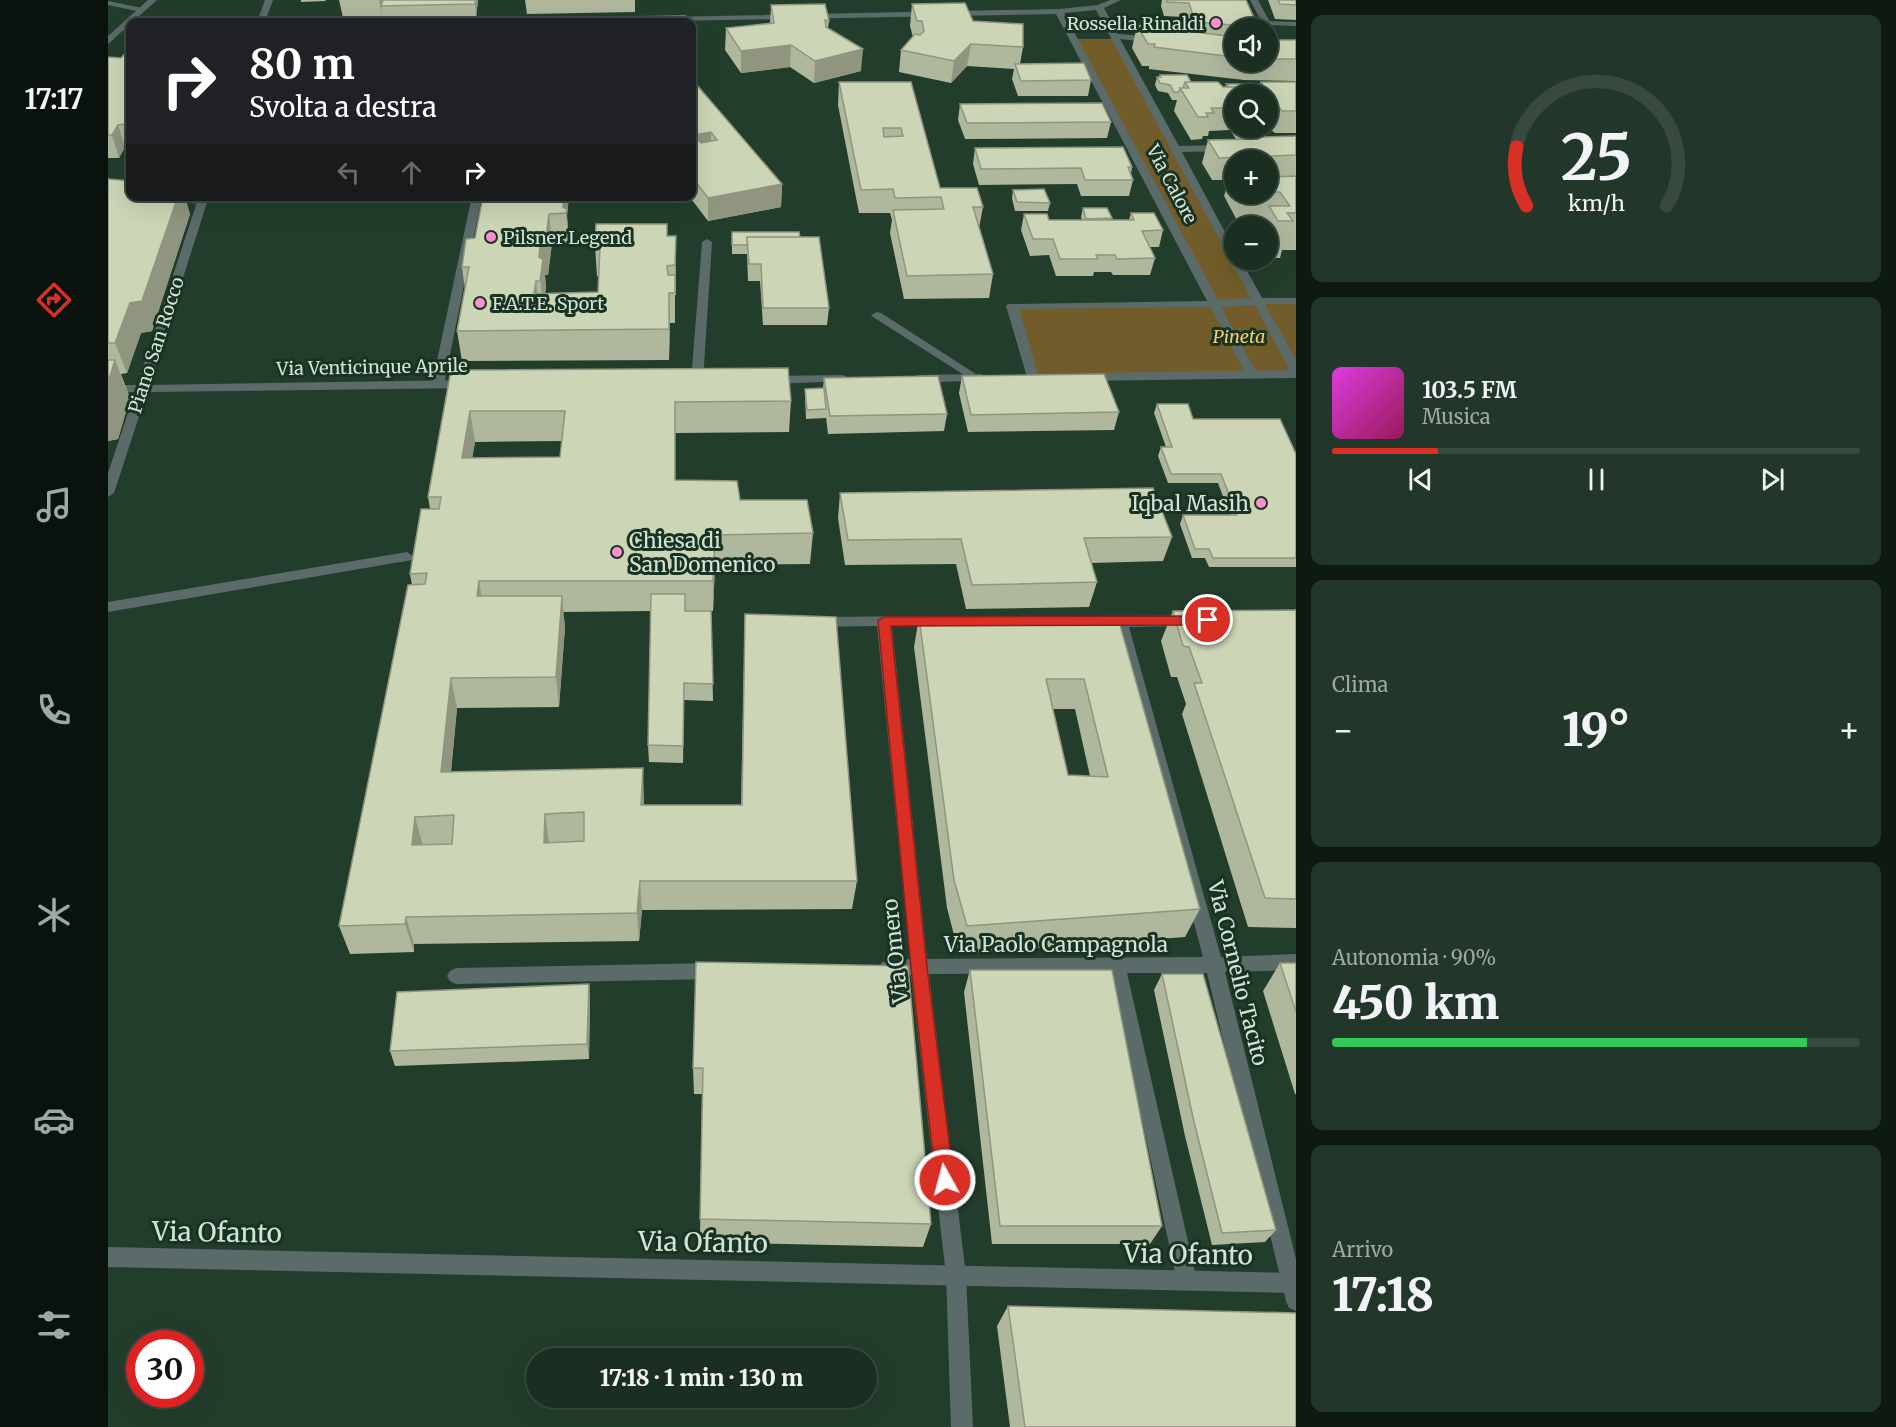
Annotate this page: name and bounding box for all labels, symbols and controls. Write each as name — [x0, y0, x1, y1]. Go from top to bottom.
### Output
place label: Rossella Rinaldi — [1067, 12, 1204, 35]
marker: Rossella Rinaldi — [1209, 16, 1223, 30]
map controls — [1224, 18, 1278, 270]
button: sound — [1224, 18, 1278, 72]
text: 80 m — [249, 38, 355, 90]
icon: right — [150, 42, 228, 120]
text: 17:17 — [24, 82, 84, 116]
button: search — [1224, 84, 1278, 138]
text: Svolta a destra — [249, 90, 437, 124]
text: 25 — [1560, 119, 1632, 197]
street label: Via Calore — [1141, 140, 1202, 227]
button: + — [1224, 150, 1278, 204]
icon: left — [332, 156, 365, 189]
icon: ahead — [395, 156, 428, 189]
icon: right — [458, 156, 491, 189]
text: km/h — [1568, 190, 1624, 217]
button: − — [1224, 216, 1278, 270]
place label: Pilsner Legend — [503, 226, 632, 249]
marker: Pilsner Legend — [484, 230, 498, 244]
street label: Piano San Rocco — [123, 274, 189, 416]
icon: directions — [33, 279, 75, 321]
place label: F.A.T.E. Sport — [492, 292, 604, 315]
marker: F.A.T.E. Sport — [473, 296, 487, 310]
park label: Pineta — [1213, 325, 1265, 348]
street label: Via Venticinque Aprile — [275, 354, 468, 380]
text: 103.5 FM — [1422, 376, 1517, 404]
text: Musica — [1422, 404, 1491, 429]
icon: previous — [1404, 463, 1437, 496]
icon: pause — [1580, 463, 1613, 496]
icon: next — [1756, 463, 1789, 496]
icon: music — [33, 484, 75, 526]
place label: Iqbal Masih — [1131, 490, 1249, 517]
marker: Iqbal Masih — [1254, 496, 1268, 510]
place label: Chiesa di San Domenico — [629, 527, 775, 578]
marker: Chiesa di San Domenico — [610, 545, 624, 559]
pin — [1182, 594, 1233, 645]
icon: arrive — [1191, 603, 1224, 636]
text: Clima — [1332, 672, 1388, 697]
icon: phone — [33, 689, 75, 731]
text: 19° — [1562, 702, 1630, 758]
text: − — [1332, 710, 1354, 751]
text: + — [1838, 710, 1860, 751]
street label: Via Cornelio Tacito — [1202, 877, 1274, 1068]
icon: climate — [33, 894, 75, 936]
street label: Via Omero — [876, 897, 914, 1006]
street label: Via Paolo Campagnola — [943, 931, 1168, 958]
text: Autonomia · 90% — [1332, 945, 1496, 970]
text: 450 km — [1332, 975, 1499, 1031]
icon: car — [33, 1099, 75, 1141]
position arrow — [913, 1148, 977, 1212]
street label: Via Ofanto — [151, 1214, 282, 1250]
street label: Via Ofanto — [637, 1224, 768, 1260]
street label: Via Ofanto — [1122, 1236, 1253, 1272]
text: Arrivo — [1332, 1237, 1393, 1262]
text: 17:18 — [1332, 1267, 1434, 1323]
icon: filters — [33, 1304, 75, 1346]
speed limit sign: 30 — [126, 1330, 204, 1408]
text: 17:18 · 1 min · 130 m — [600, 1364, 803, 1392]

